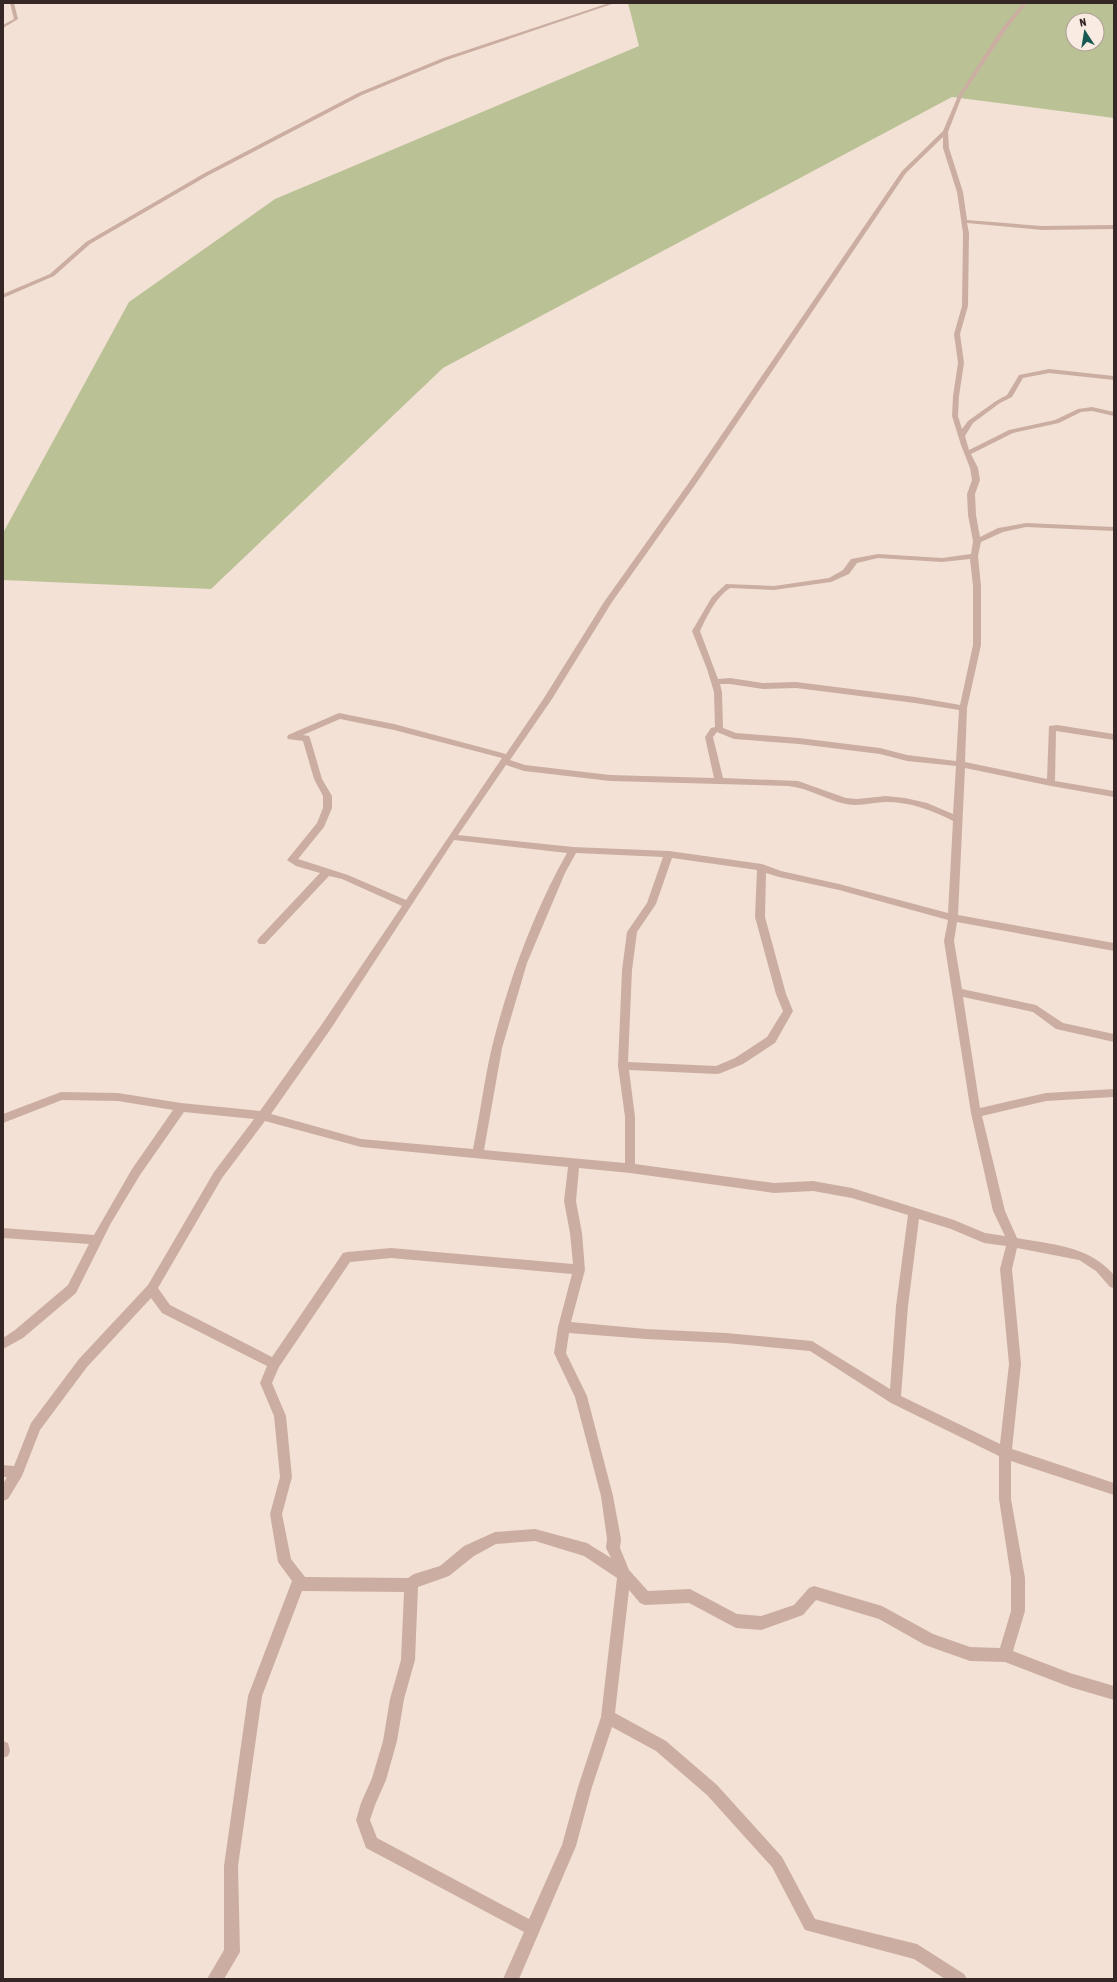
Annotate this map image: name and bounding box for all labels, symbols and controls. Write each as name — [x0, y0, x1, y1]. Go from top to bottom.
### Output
north arrow — [1065, 12, 1105, 52]
text: N — [1078, 16, 1087, 29]

